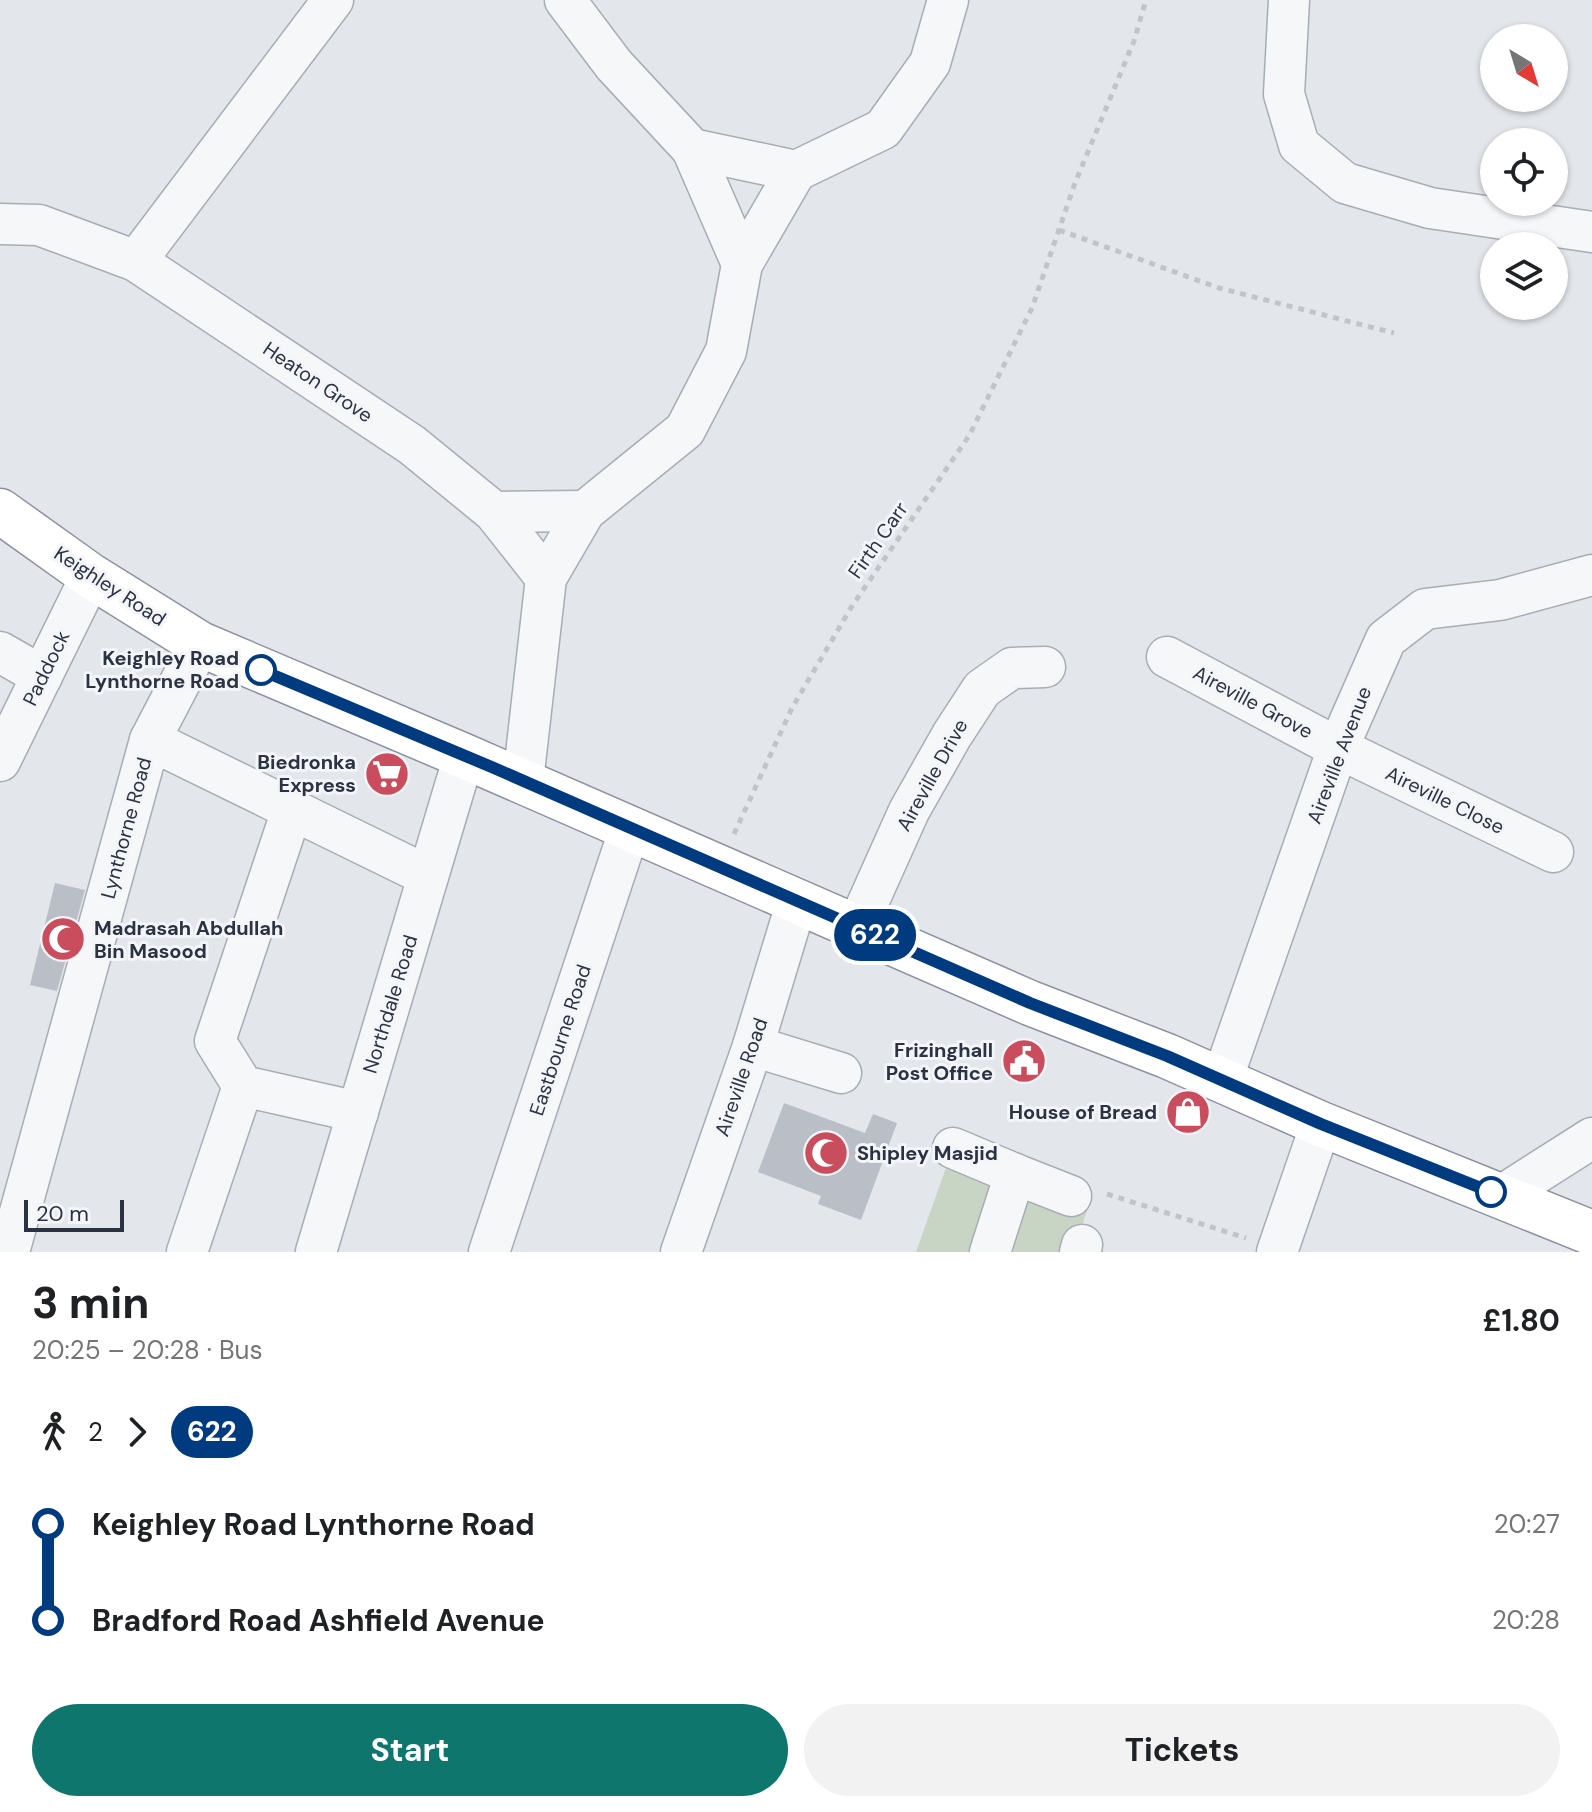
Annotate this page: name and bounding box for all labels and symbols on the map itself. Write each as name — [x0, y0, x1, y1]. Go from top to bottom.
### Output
north arrow — [1480, 24, 1568, 112]
street label: Heaton Grove — [258, 336, 378, 428]
street label: Firth Carr — [842, 497, 914, 583]
street label: Keighley Road — [49, 540, 171, 632]
street label: Paddock — [17, 626, 75, 710]
place label: Keighley Road Lynthorne Road — [85, 645, 239, 694]
marker: Keighley Road Lynthorne Road — [246, 655, 276, 685]
street label: Aireville Grove — [1189, 660, 1317, 744]
street label: Aireville Avenue — [1301, 683, 1377, 827]
street label: Aireville Drive — [890, 714, 974, 836]
place label: Biedronka Express — [257, 749, 356, 798]
supermarket icon: Biedronka Express — [363, 750, 411, 798]
street label: Lynthorne Road — [95, 754, 157, 902]
street label: Aireville Close — [1381, 760, 1509, 840]
line badge: 622 — [829, 909, 921, 961]
mosque icon: Madrasah Abdullah Bin Masood — [39, 915, 87, 963]
place label: Madrasah Abdullah Bin Masood — [94, 915, 283, 964]
street label: Northdale Road — [357, 932, 423, 1076]
street label: Eastbourne Road — [523, 961, 597, 1119]
street label: Aireville Road — [709, 1014, 773, 1140]
place label: Frizinghall Post Office — [886, 1037, 993, 1086]
public building icon: Frizinghall Post Office — [1000, 1037, 1048, 1085]
shop icon: House of Bread — [1164, 1088, 1212, 1136]
place label: House of Bread — [1009, 1099, 1157, 1125]
mosque icon: Shipley Masjid — [802, 1129, 850, 1177]
place label: Shipley Masjid — [857, 1140, 998, 1166]
unlabelled marker — [1476, 1177, 1506, 1207]
scale bar — [24, 1196, 124, 1232]

